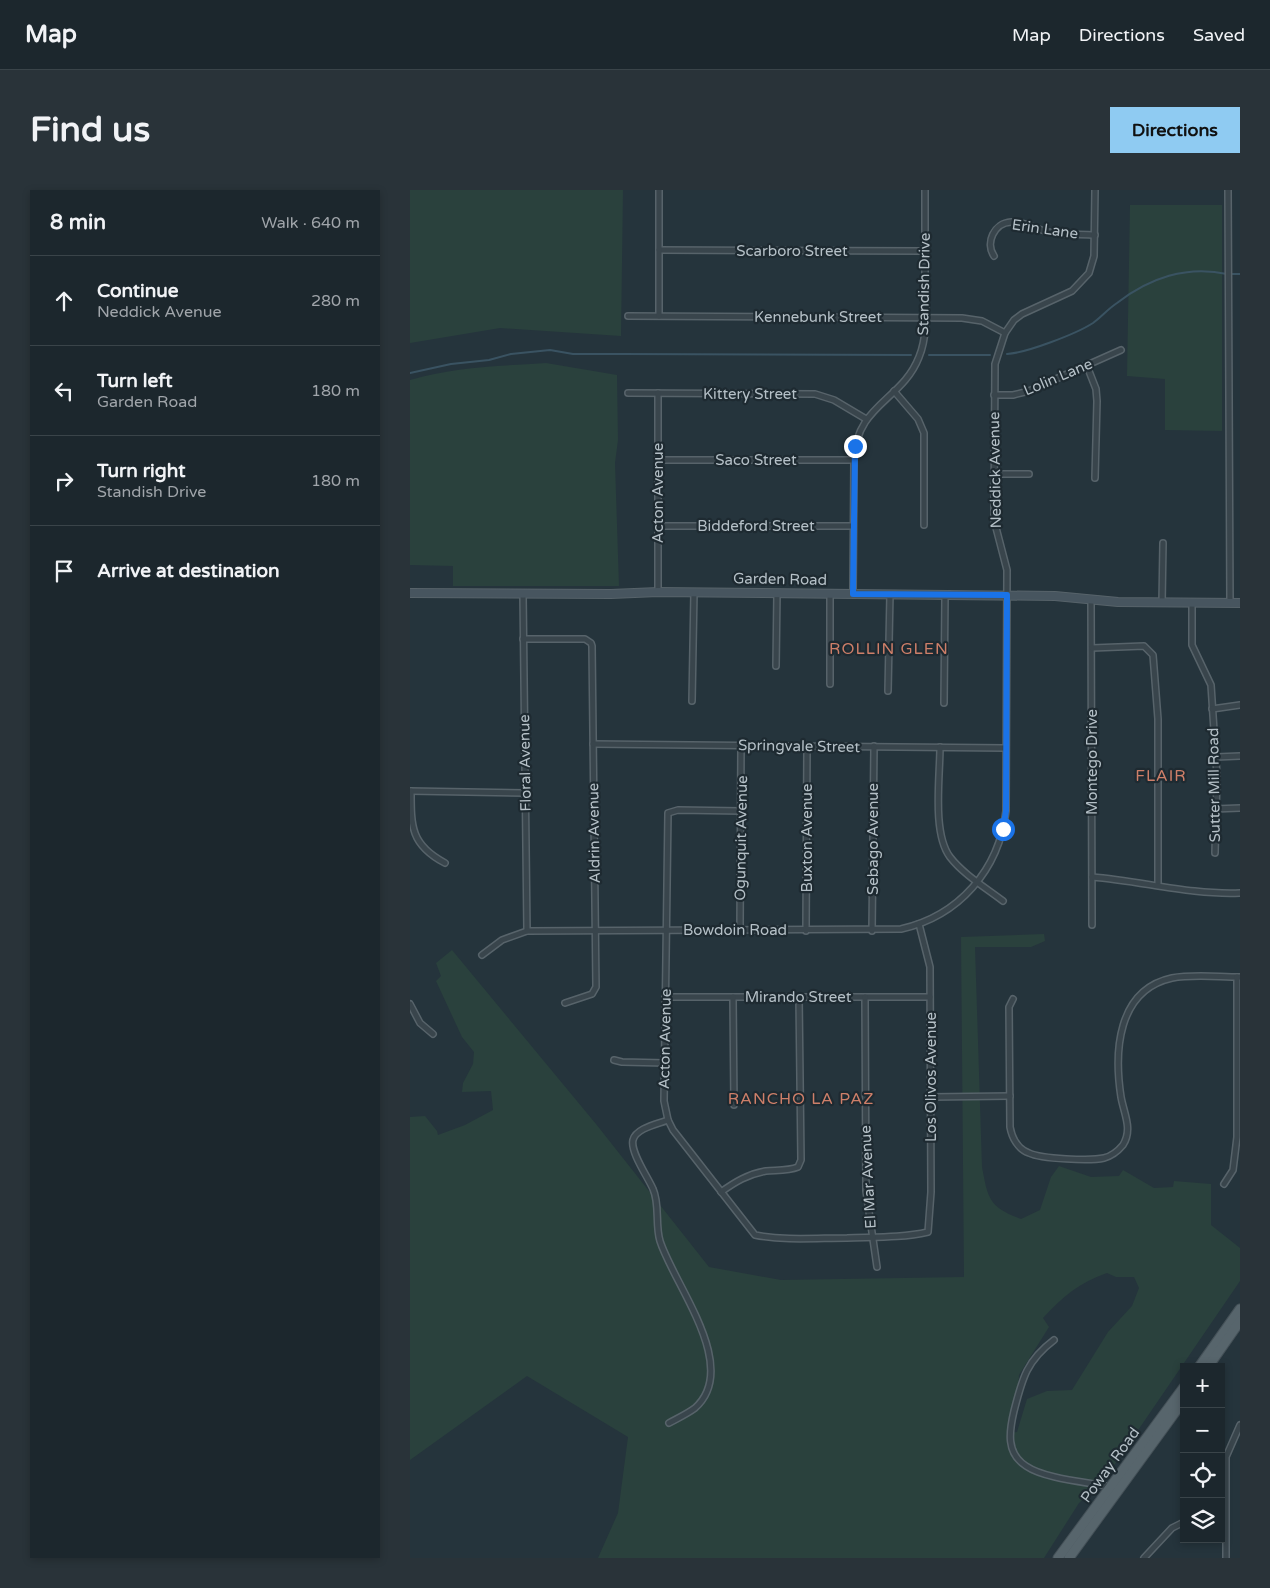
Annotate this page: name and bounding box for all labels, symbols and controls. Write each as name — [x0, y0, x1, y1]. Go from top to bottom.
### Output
text: Map — [25, 20, 77, 49]
text: Map — [1012, 24, 1051, 46]
text: Directions — [1079, 24, 1165, 46]
text: Saved — [1193, 24, 1245, 46]
button: Directions — [1110, 107, 1240, 153]
text: Find us — [30, 109, 150, 151]
text: 8 min — [50, 210, 106, 235]
text: Walk · 640 m — [261, 213, 360, 233]
street label: Erin Lane — [1011, 215, 1079, 243]
street label: Standish Drive — [914, 233, 934, 335]
street label: Scarboro Street — [736, 242, 848, 260]
text: Continue — [97, 280, 179, 302]
icon: ahead — [50, 287, 78, 315]
text: 280 m — [311, 291, 360, 311]
text: Neddick Avenue — [97, 302, 222, 322]
street label: Kennebunk Street — [754, 308, 882, 326]
street label: Lolin Lane — [1021, 354, 1095, 400]
text: Turn left — [97, 370, 173, 392]
icon: left — [50, 377, 78, 405]
text: 180 m — [311, 381, 360, 401]
street label: Kittery Street — [703, 385, 797, 403]
text: Garden Road — [97, 392, 197, 412]
street label: Neddick Avenue — [985, 411, 1005, 529]
route end — [844, 435, 867, 458]
street label: Acton Avenue — [649, 443, 667, 543]
street label: Saco Street — [715, 451, 797, 469]
text: Turn right — [97, 460, 185, 482]
icon: right — [50, 467, 78, 495]
text: 180 m — [311, 471, 360, 491]
text: Standish Drive — [97, 482, 206, 502]
street label: Biddeford Street — [697, 517, 815, 535]
icon: arrive — [50, 557, 78, 585]
text: Arrive at destination — [97, 560, 280, 582]
street label: Garden Road — [733, 569, 827, 589]
district label: ROLLIN GLEN — [829, 639, 949, 659]
street label: Montego Drive — [1083, 709, 1101, 815]
street label: Floral Avenue — [515, 714, 535, 812]
street label: Sutter Mill Road — [1204, 727, 1224, 843]
street label: Springvale Street — [738, 736, 860, 756]
district label: FLAIR — [1135, 766, 1187, 786]
street label: Ogunquit Avenue — [731, 775, 751, 901]
street label: Aldrin Avenue — [584, 783, 604, 883]
street label: Sebago Avenue — [864, 783, 882, 895]
street label: Buxton Avenue — [798, 784, 816, 892]
route start — [992, 818, 1015, 841]
street label: Bowdoin Road — [683, 921, 787, 939]
street label: Mirando Street — [745, 988, 852, 1006]
street label: Acton Avenue — [655, 989, 675, 1089]
street label: Los Olivos Avenue — [922, 1012, 940, 1142]
district label: RANCHO LA PAZ — [728, 1089, 874, 1109]
street label: El Mar Avenue — [856, 1125, 880, 1229]
map controls — [1180, 1363, 1225, 1543]
button: + — [1180, 1363, 1225, 1408]
button: − — [1180, 1408, 1225, 1453]
street label: Poway Road — [1077, 1424, 1143, 1506]
button: locate — [1180, 1453, 1225, 1498]
button: layers — [1180, 1498, 1225, 1543]

